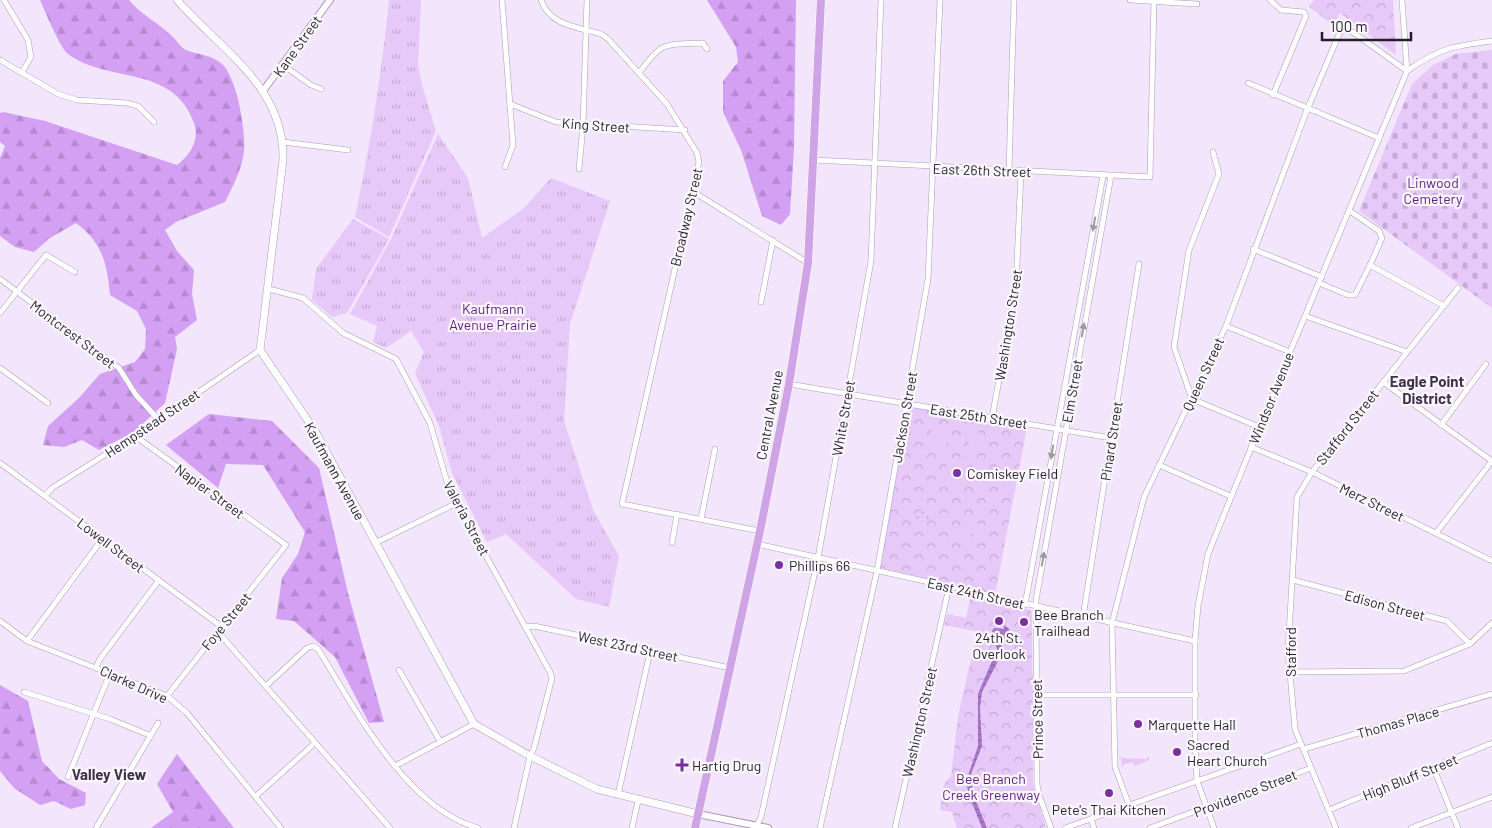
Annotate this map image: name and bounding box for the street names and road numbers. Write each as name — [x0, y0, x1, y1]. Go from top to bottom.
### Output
street label: Kane Street — [269, 12, 325, 80]
street label: King Street — [561, 114, 631, 136]
street label: East 26th Street — [932, 160, 1032, 180]
street label: Broadway Street — [666, 166, 706, 268]
street label: Washington Street — [991, 268, 1025, 382]
street label: Montcrest Street — [27, 296, 119, 372]
street label: Queen Street — [1179, 335, 1227, 413]
street label: Windsor Avenue — [1245, 350, 1297, 446]
street label: Elm Street — [1058, 358, 1086, 424]
street label: Central Avenue — [752, 369, 786, 461]
street label: Jackson Street — [888, 370, 920, 464]
street label: White Street — [828, 379, 858, 457]
street label: Hempstead Street — [101, 385, 203, 461]
street label: Stafford Street — [1312, 386, 1382, 468]
street label: East 25th Street — [929, 400, 1029, 432]
street label: Pinard Street — [1096, 400, 1126, 482]
street label: Kaufmann Avenue — [301, 419, 369, 523]
street label: Napier Street — [172, 460, 248, 522]
street label: Valeria Street — [440, 478, 494, 558]
street label: Merz Street — [1337, 479, 1407, 525]
street label: Lowell Street — [74, 514, 148, 576]
street label: East 24th Street — [926, 574, 1026, 612]
street label: Edison Street — [1343, 586, 1427, 624]
street label: Foye Street — [198, 589, 254, 653]
street label: West 23rd Street — [576, 627, 680, 665]
street label: Stafford — [1282, 627, 1299, 677]
street label: Clarke Drive — [98, 662, 170, 706]
street label: Washington Street — [898, 665, 940, 779]
street label: Prince Street — [1028, 679, 1046, 759]
street label: Thomas Place — [1355, 702, 1441, 742]
street label: High Bluff Street — [1360, 750, 1460, 804]
street label: Providence Street — [1191, 766, 1299, 820]

